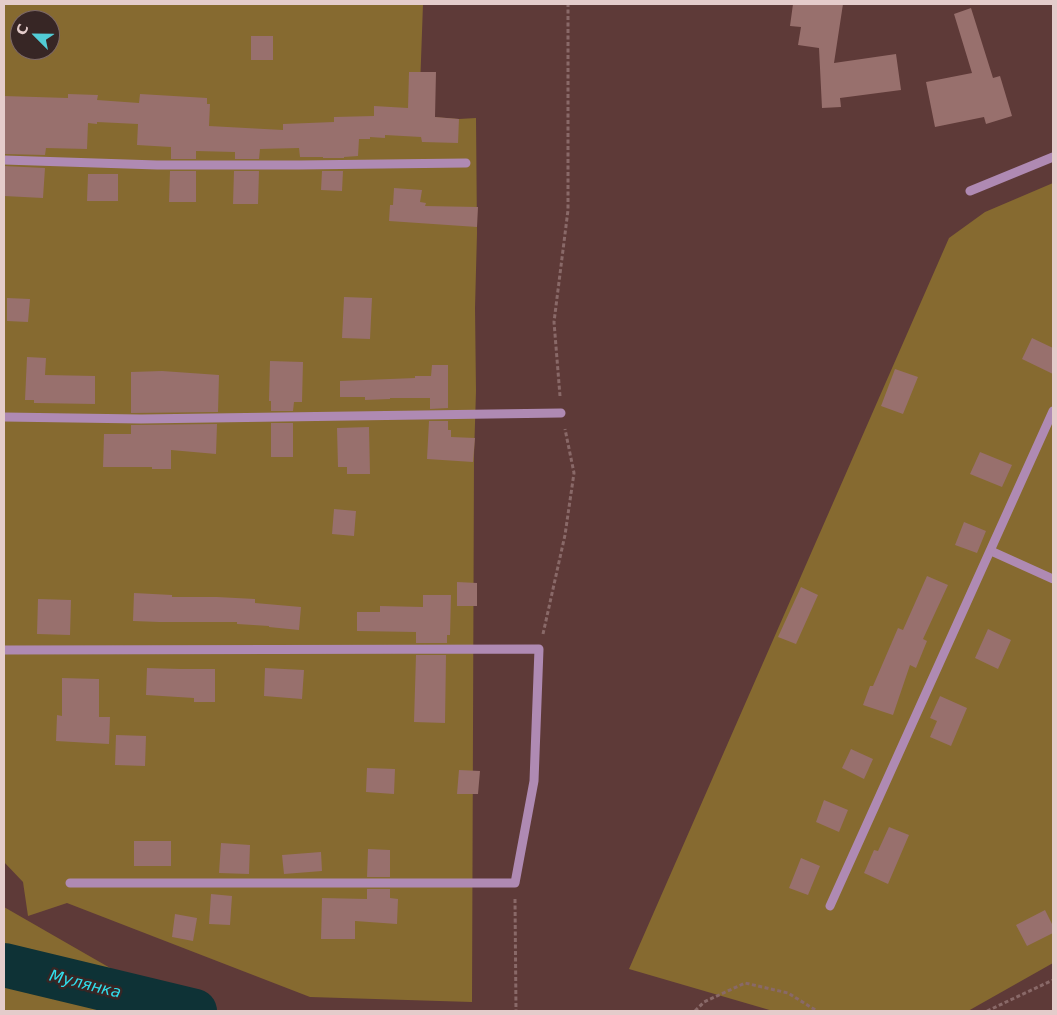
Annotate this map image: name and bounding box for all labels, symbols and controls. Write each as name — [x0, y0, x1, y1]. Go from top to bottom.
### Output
north arrow — [10, 10, 60, 60]
text: С — [13, 22, 31, 37]
water label: Мулянка — [47, 967, 123, 1003]

